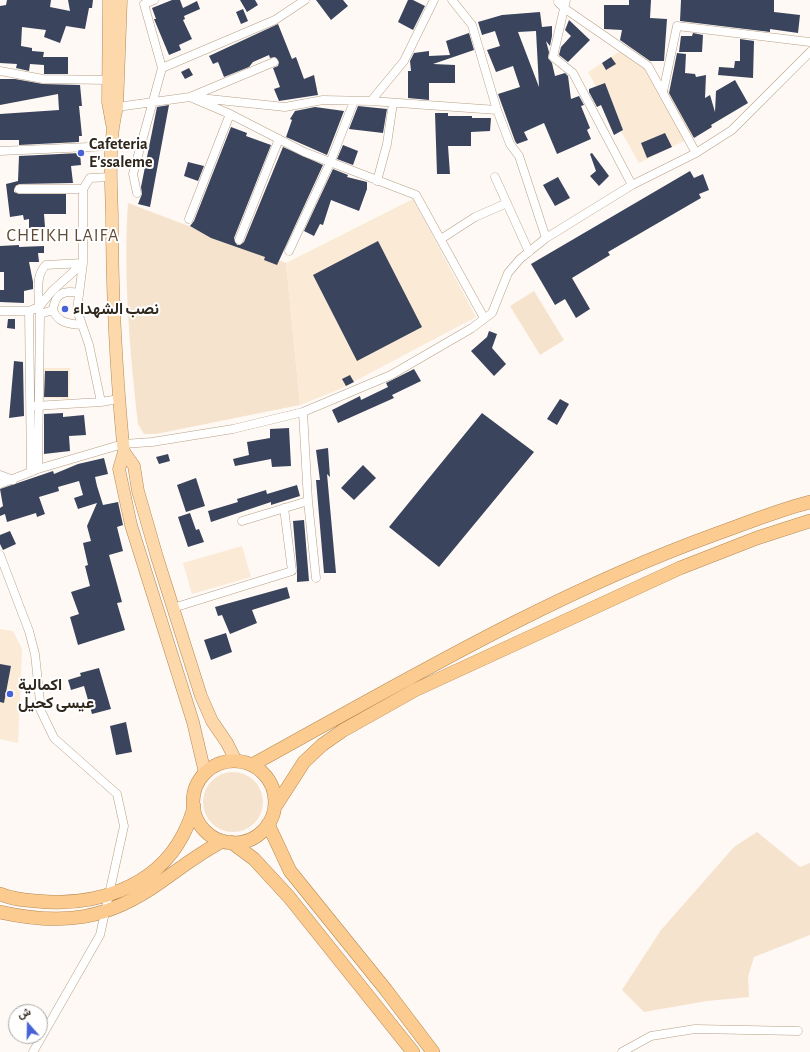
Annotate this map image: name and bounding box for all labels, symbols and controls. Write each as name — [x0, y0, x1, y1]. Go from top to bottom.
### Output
place label: Cafeteria E'ssaleme — [89, 134, 152, 172]
marker: Cafeteria E'ssaleme — [76, 148, 86, 158]
district label: CHEIKH LAIFA — [7, 225, 119, 247]
place label: نصب الشهداء — [73, 299, 159, 319]
marker: نصب الشهداء — [60, 304, 70, 314]
place label: اكمالية عيسى كحيل — [18, 675, 94, 713]
marker: اكمالية عيسى كحيل — [5, 689, 15, 699]
north arrow — [8, 1004, 48, 1044]
text: ش — [16, 1006, 32, 1021]

